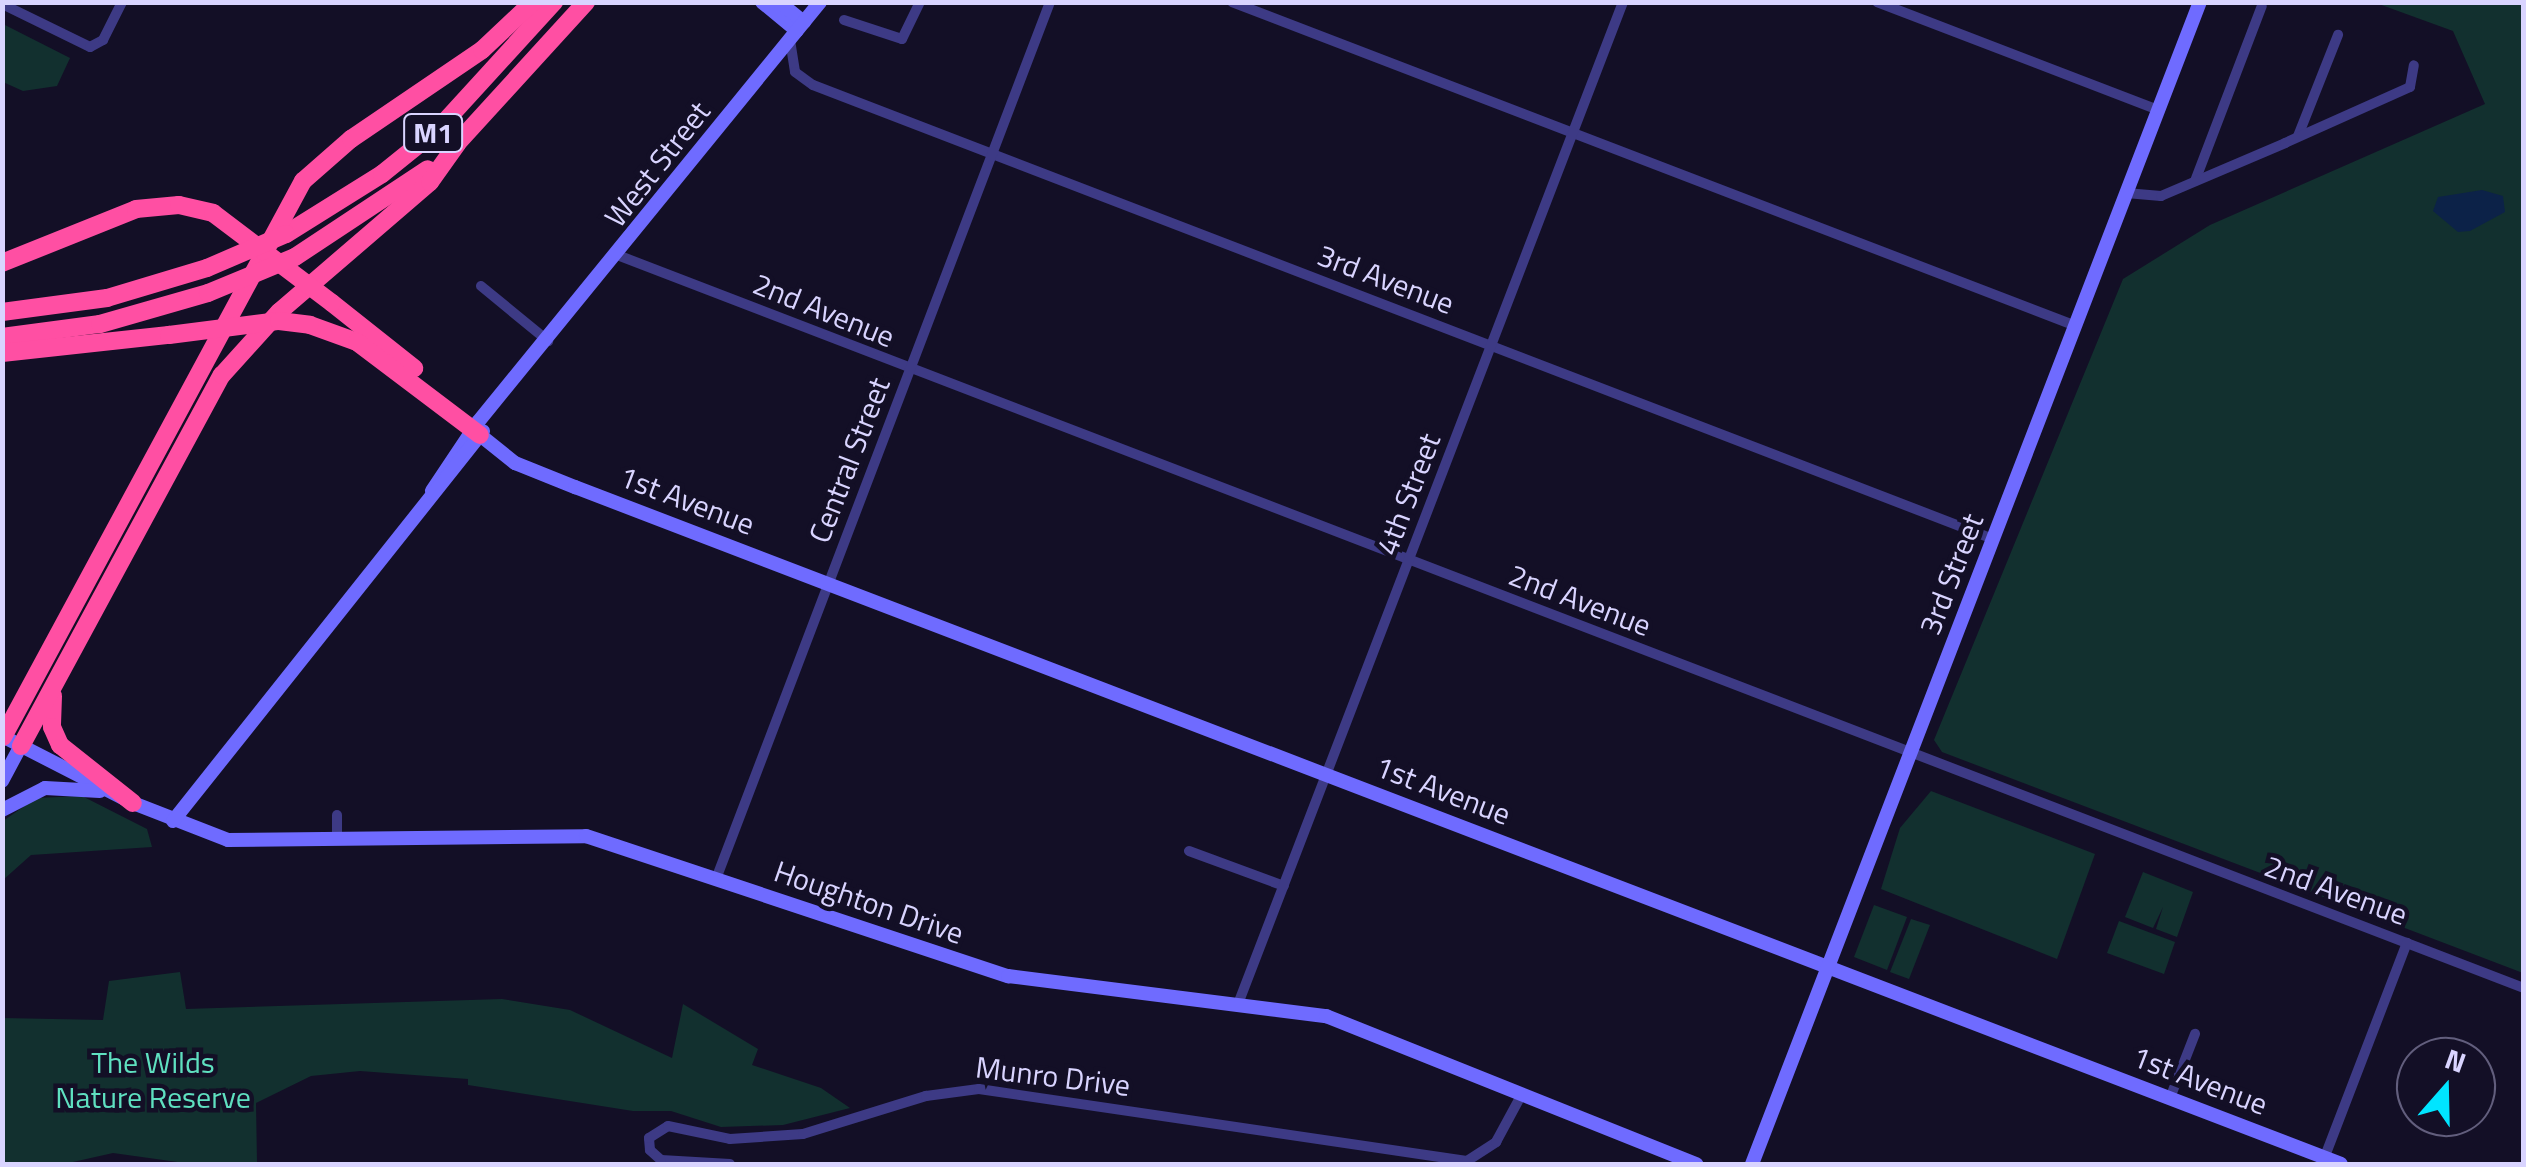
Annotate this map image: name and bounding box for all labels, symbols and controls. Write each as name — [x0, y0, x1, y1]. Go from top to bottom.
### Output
street label: West Street — [597, 94, 717, 234]
road number: M1 — [403, 110, 463, 156]
street label: 3rd Avenue — [1313, 237, 1459, 321]
street label: 2nd Avenue — [748, 265, 900, 355]
street label: Central Street — [801, 372, 897, 548]
street label: 4th Street — [1368, 428, 1448, 560]
street label: 1st Avenue — [614, 458, 760, 542]
street label: 3rd Street — [1912, 508, 1990, 640]
street label: 2nd Avenue — [1504, 556, 1656, 644]
street label: 1st Avenue — [1370, 748, 1516, 832]
street label: 2nd Avenue — [2260, 848, 2412, 932]
street label: Houghton Drive — [770, 853, 968, 951]
north arrow — [2396, 1037, 2496, 1137]
text: N — [2439, 1037, 2472, 1084]
street label: 1st Avenue — [2127, 1038, 2273, 1122]
park label: The Wilds Nature Reserve — [55, 1044, 251, 1114]
street label: Munro Drive — [974, 1049, 1132, 1103]

